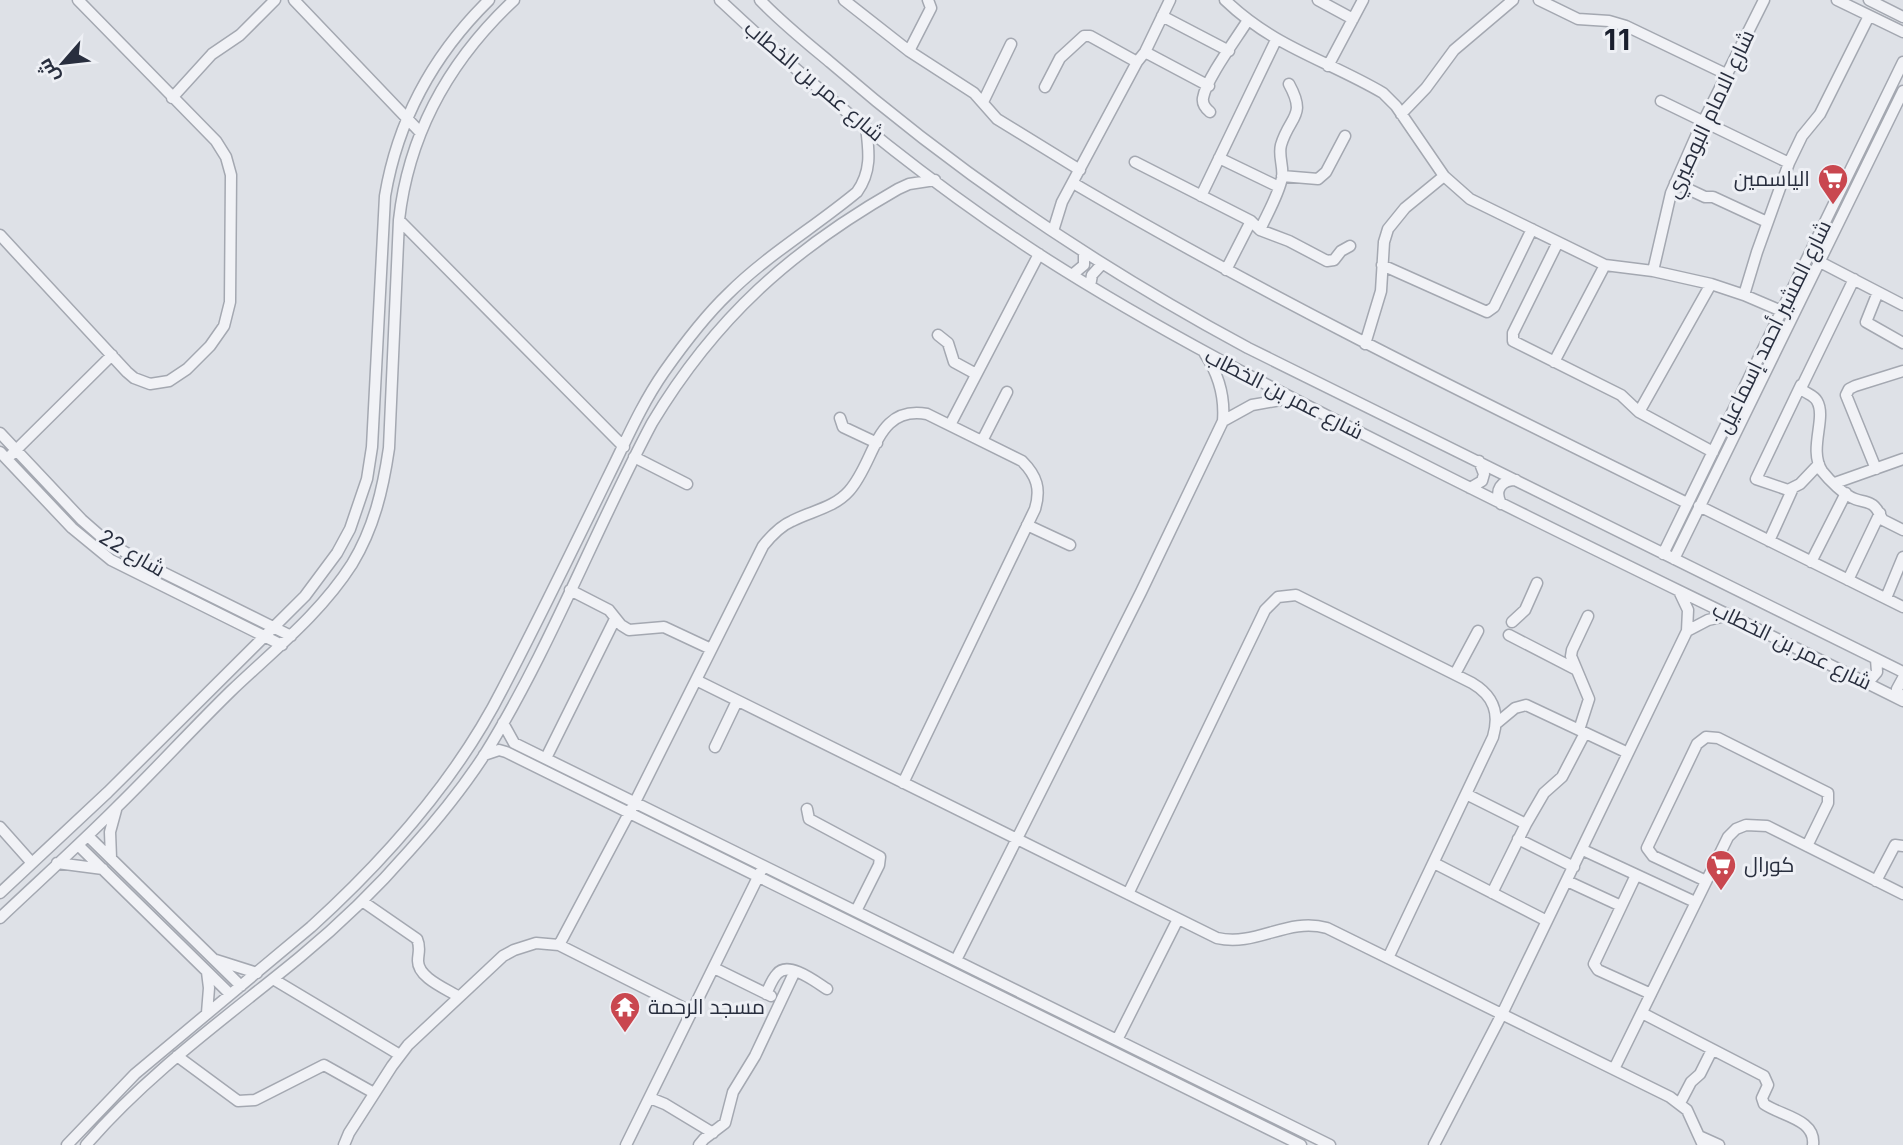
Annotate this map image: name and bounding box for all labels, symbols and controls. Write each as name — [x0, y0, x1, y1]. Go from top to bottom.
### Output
street label: شارع عمر بن الخطاب — [738, 15, 889, 148]
district label: 11 — [1604, 23, 1632, 57]
street label: شارع الامام البوصيري — [1660, 26, 1763, 204]
north arrow — [28, 28, 98, 98]
text: ش — [33, 55, 64, 87]
supermarket icon: الياسمين — [1816, 162, 1850, 206]
place label: الياسمين — [1734, 166, 1810, 192]
street label: شارع المشير أحمد إسماعيل — [1711, 216, 1838, 438]
street label: شارع عمر بن الخطاب — [1200, 343, 1368, 446]
street label: شارع 22 — [94, 524, 170, 583]
street label: شارع عمر بن الخطاب — [1708, 596, 1876, 697]
supermarket icon: كورال — [1704, 848, 1738, 892]
place label: كورال — [1744, 852, 1794, 878]
temple icon: مسجد الرحمة — [608, 990, 642, 1034]
place label: مسجد الرحمة — [648, 994, 765, 1019]

